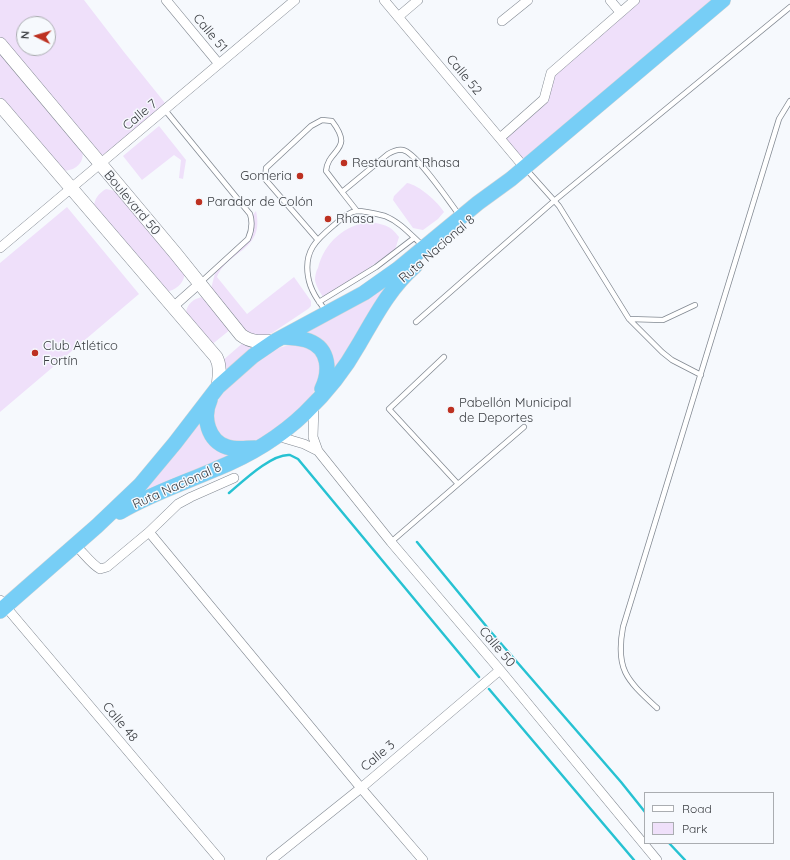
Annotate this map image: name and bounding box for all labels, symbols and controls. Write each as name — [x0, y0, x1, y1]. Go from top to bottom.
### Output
street label: Calle 51 — [190, 11, 230, 55]
north arrow — [16, 16, 56, 56]
text: N — [18, 30, 32, 40]
street label: Calle 52 — [443, 52, 485, 98]
street label: Calle 7 — [120, 96, 160, 134]
place label: Restaurant Rhasa — [352, 155, 460, 171]
marker: Restaurant Rhasa — [339, 158, 349, 168]
street label: Boulevard 50 — [100, 168, 164, 238]
place label: Gomeria — [240, 168, 292, 184]
marker: Gomeria — [295, 171, 305, 181]
place label: Parador de Colón — [207, 194, 313, 210]
marker: Parador de Colón — [194, 197, 204, 207]
place label: Rhasa — [336, 211, 374, 227]
street label: Ruta Nacional 8 — [396, 212, 478, 286]
marker: Rhasa — [323, 214, 333, 224]
place label: Club Atlético Fortín — [43, 338, 118, 369]
marker: Club Atlético Fortín — [30, 348, 40, 358]
place label: Pabellón Municipal de Deportes — [459, 395, 571, 426]
marker: Pabellón Municipal de Deportes — [446, 405, 456, 415]
street label: Ruta Nacional 8 — [130, 459, 224, 513]
street label: Calle 50 — [476, 624, 518, 670]
street label: Calle 48 — [99, 699, 141, 745]
street label: Calle 3 — [358, 737, 398, 775]
legend — [644, 792, 774, 844]
text: Road — [682, 801, 712, 816]
text: Park — [682, 821, 707, 836]

